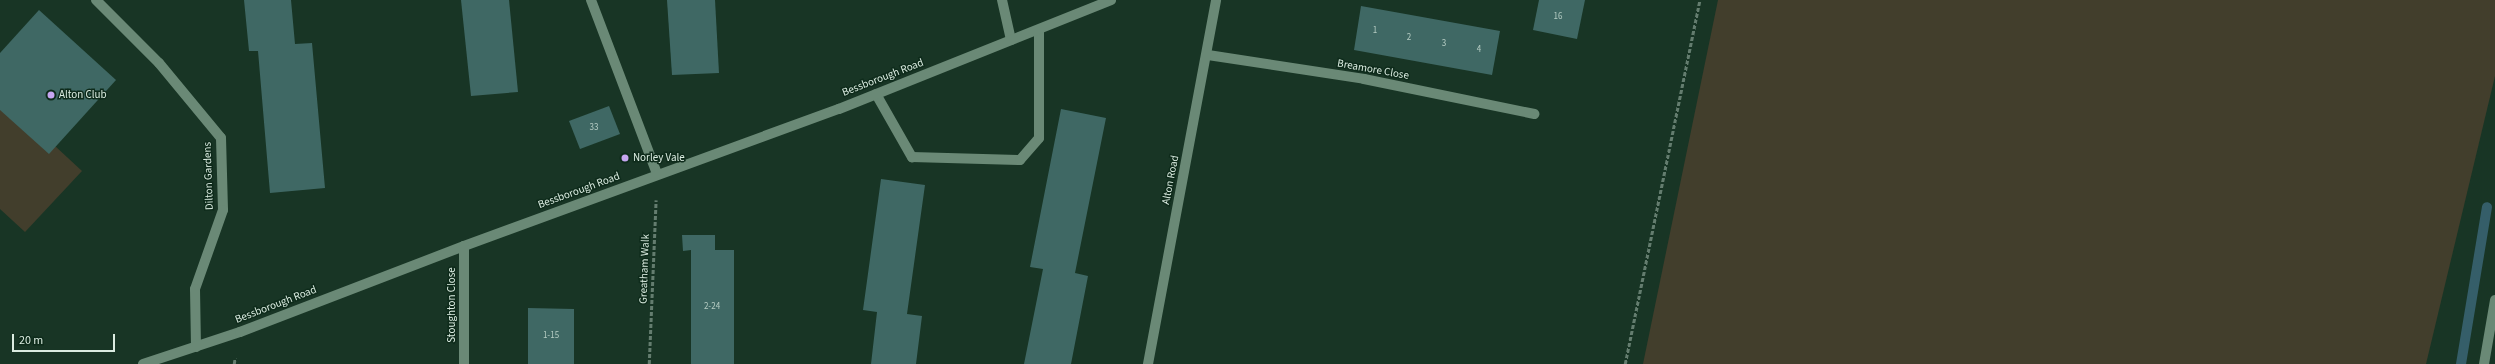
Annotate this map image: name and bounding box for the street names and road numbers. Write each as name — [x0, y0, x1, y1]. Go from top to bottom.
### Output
street label: Bessborough Road — [840, 56, 926, 100]
street label: Breamore Close — [1336, 57, 1410, 83]
street label: Dilton Gardens — [201, 142, 217, 210]
street label: Alton Road — [1160, 154, 1182, 206]
street label: Bessborough Road — [536, 170, 622, 212]
street label: Greatham Walk — [637, 234, 653, 304]
street label: Stoughton Close — [445, 267, 459, 343]
street label: Bessborough Road — [233, 283, 319, 327]

